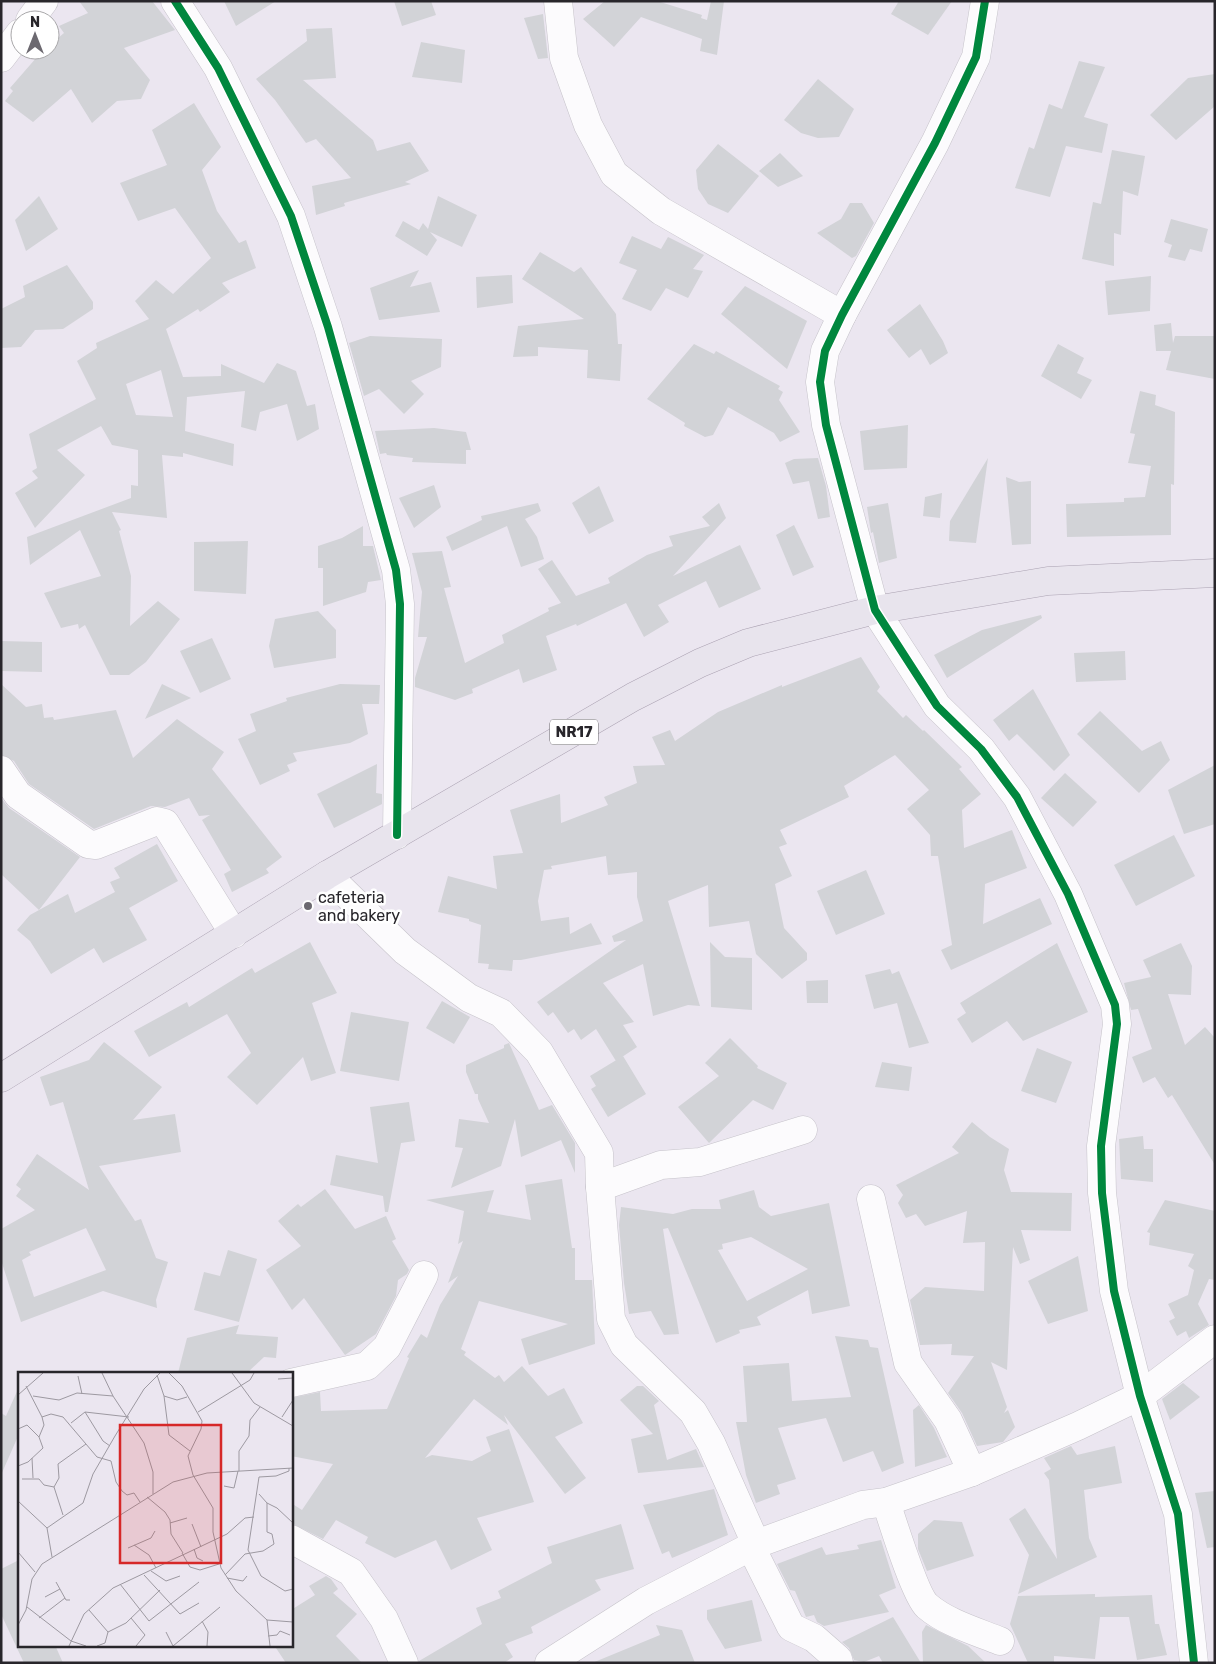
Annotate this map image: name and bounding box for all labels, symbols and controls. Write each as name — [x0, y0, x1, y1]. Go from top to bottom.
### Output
north arrow — [10, 10, 60, 60]
text: N — [30, 14, 40, 31]
road number: NR17 — [550, 720, 598, 744]
place label: cafeteria and bakery — [318, 888, 400, 925]
marker: cafeteria and bakery — [302, 900, 314, 912]
inset map — [18, 1372, 292, 1646]

